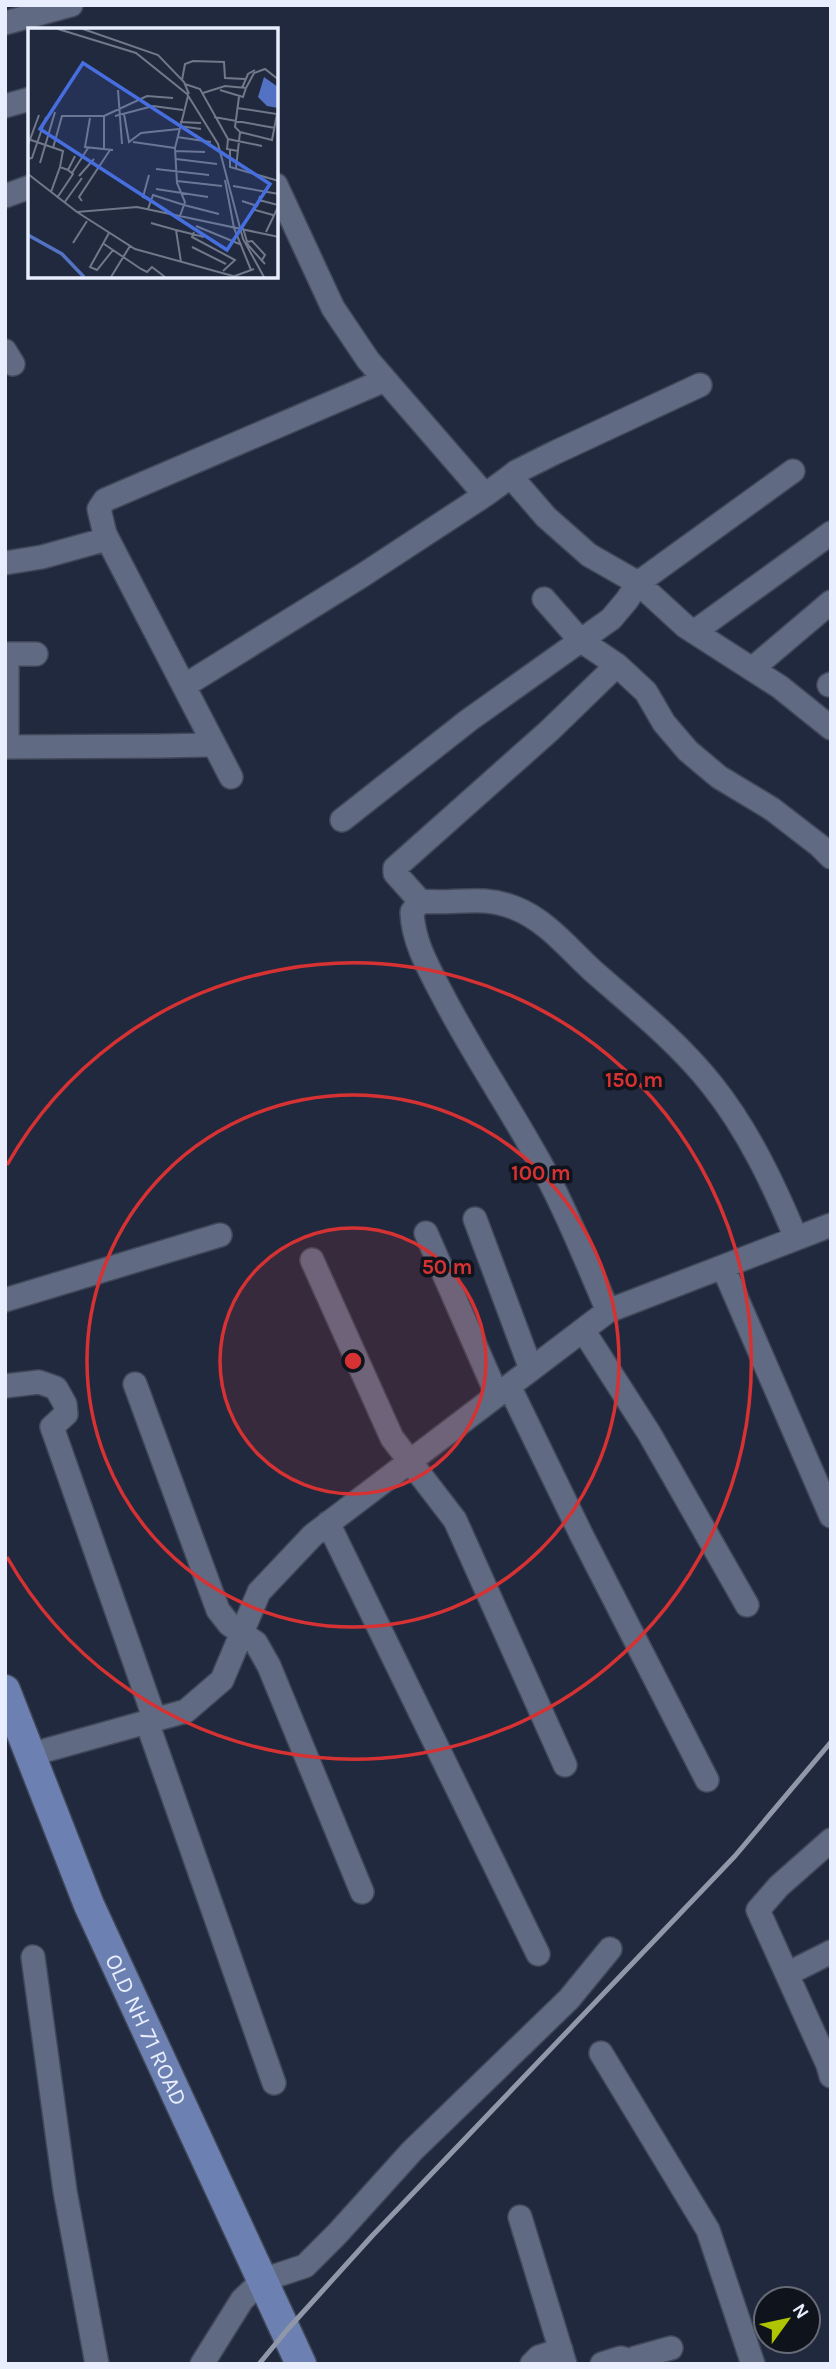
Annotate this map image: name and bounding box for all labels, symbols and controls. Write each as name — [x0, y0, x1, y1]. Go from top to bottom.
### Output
inset map — [28, 28, 278, 278]
text: 150 m — [605, 1068, 663, 1092]
text: 100 m — [511, 1161, 571, 1185]
text: 50 m — [422, 1255, 472, 1279]
centre of rings — [341, 1349, 365, 1373]
street label: OLD NH 71 ROAD — [99, 1950, 193, 2110]
north arrow — [752, 2285, 822, 2355]
text: N — [787, 2300, 813, 2323]

